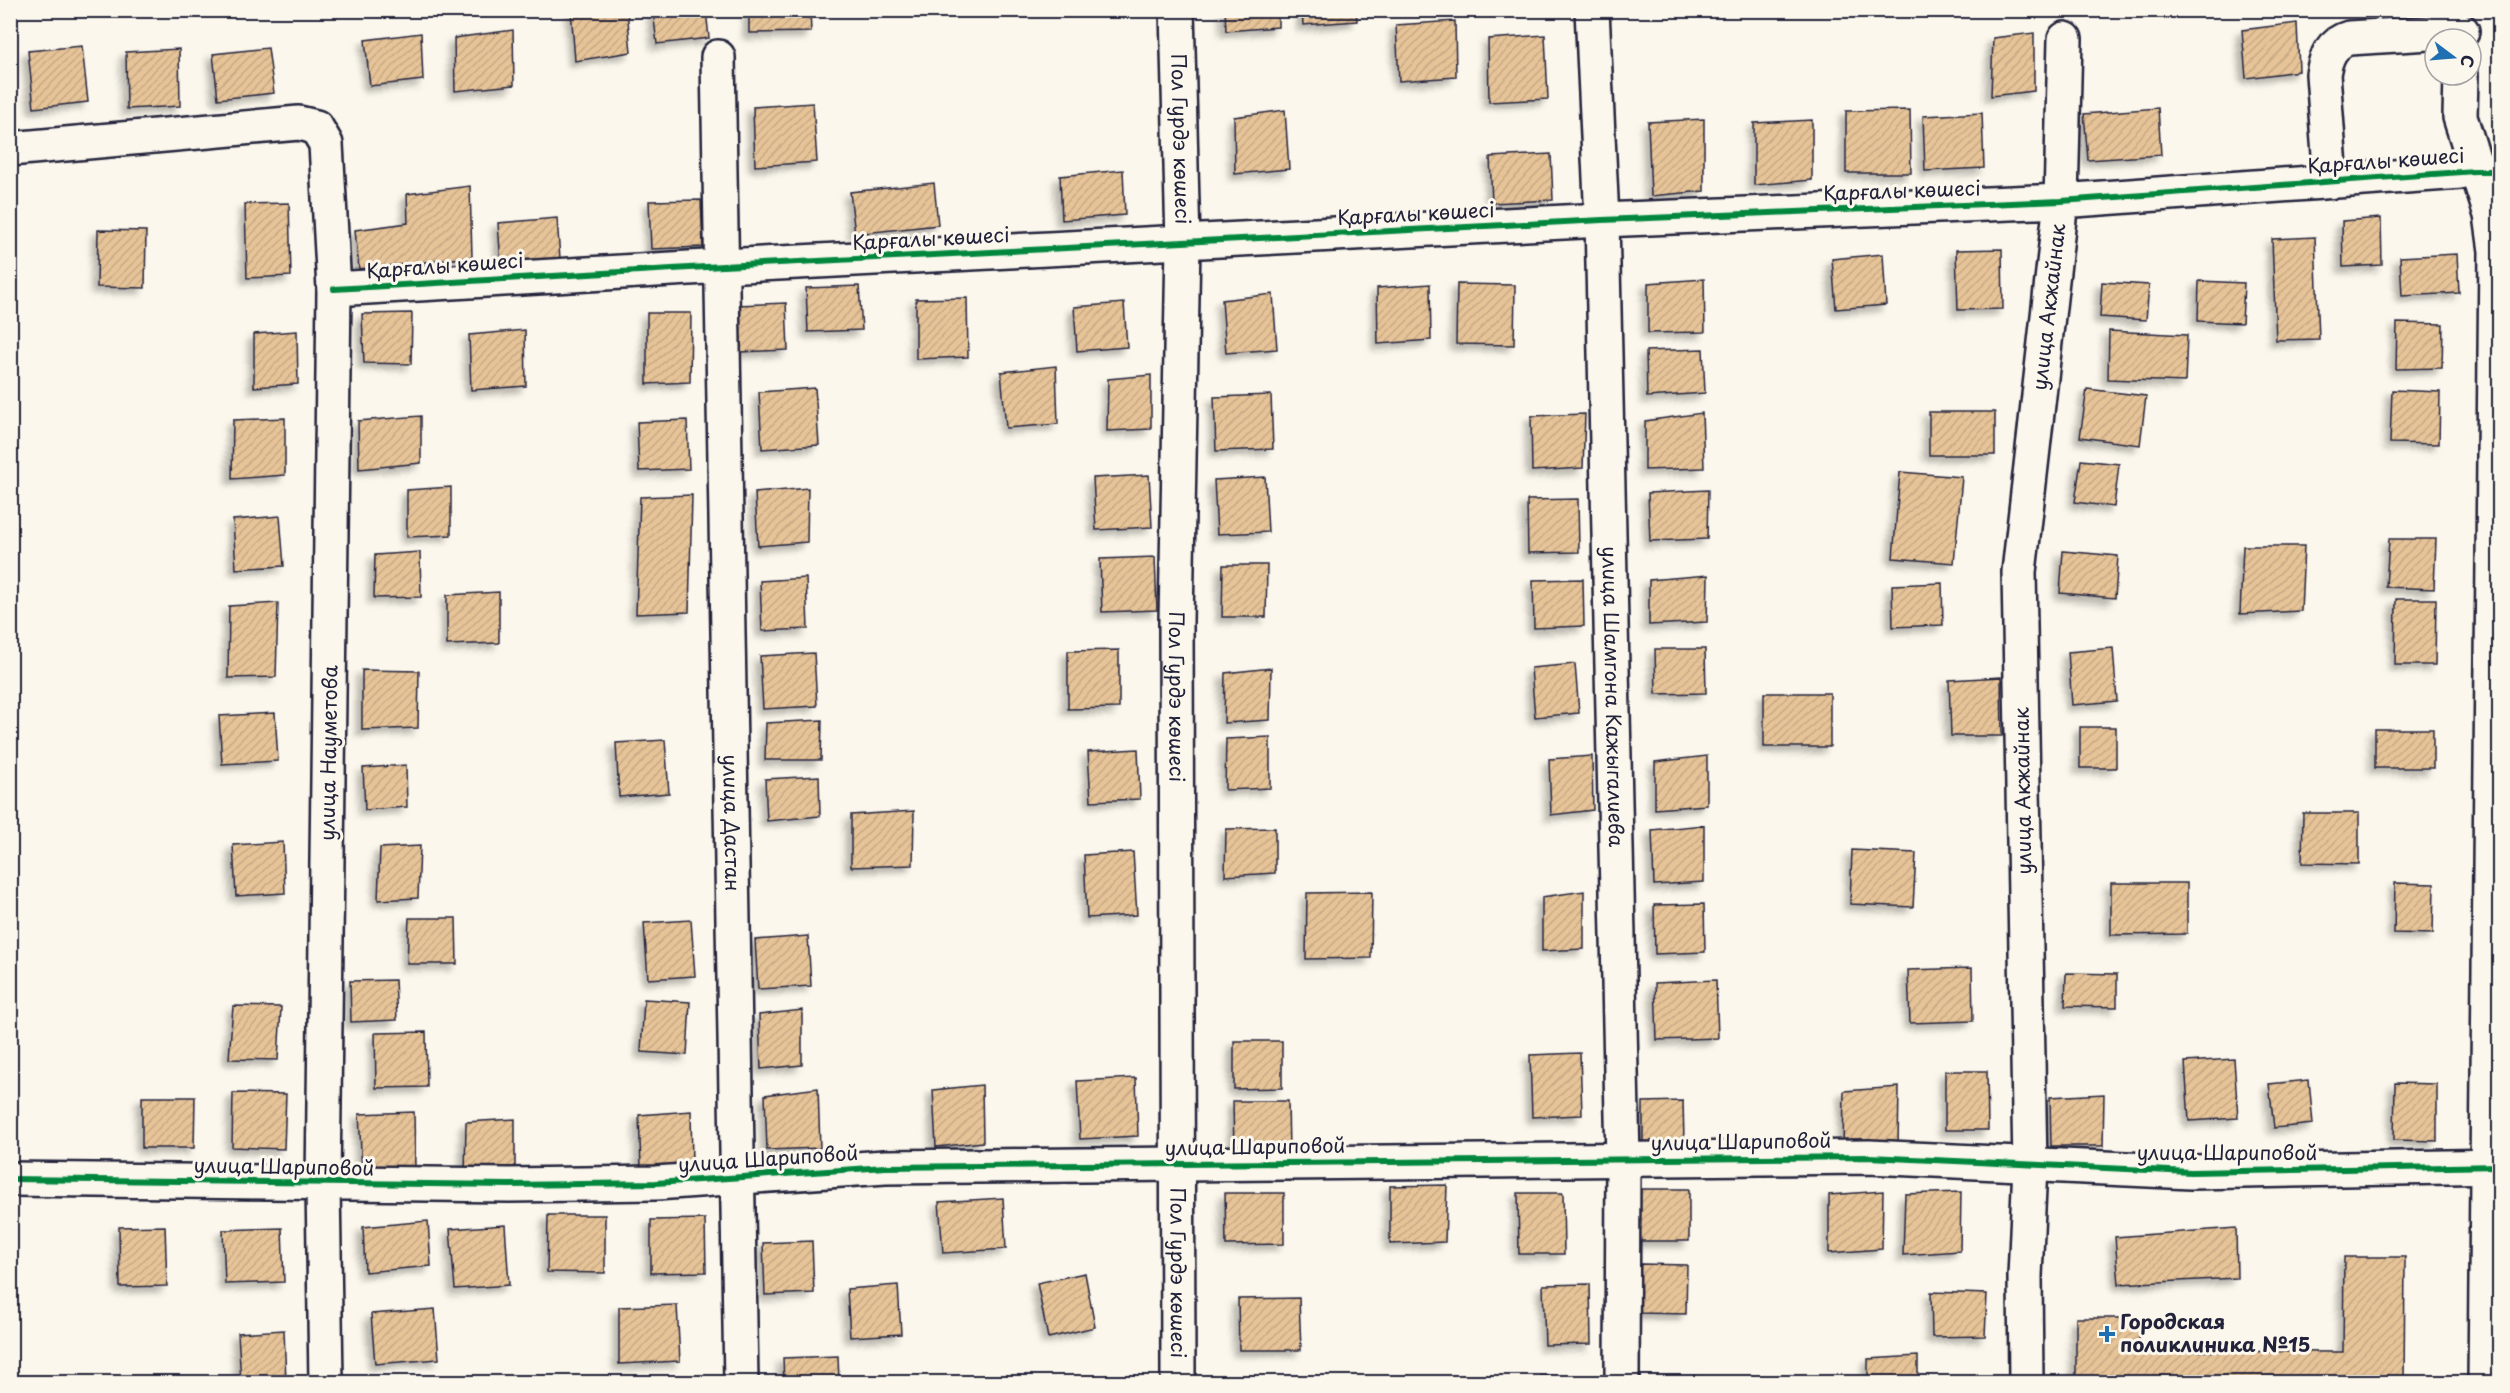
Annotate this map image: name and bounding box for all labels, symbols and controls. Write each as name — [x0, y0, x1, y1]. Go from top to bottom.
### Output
north arrow — [2423, 27, 2483, 87]
text: С — [2455, 52, 2482, 71]
street label: Пол Гурдэ көшесі — [1164, 53, 1199, 225]
street label: Қарғалы көшесі — [2306, 140, 2466, 180]
street label: Қарғалы көшесі — [1823, 172, 1981, 208]
street label: Қарғалы көшесі — [1337, 194, 1495, 232]
street label: Қарғалы көшесі — [852, 219, 1010, 257]
street label: улица Акжайнак — [2024, 222, 2072, 392]
street label: Қарғалы көшесі — [365, 245, 525, 285]
street label: улица Шамгона Кажыгалиева — [1595, 546, 1632, 848]
street label: Пол Гурдэ көшесі — [1162, 611, 1192, 782]
street label: улица Науметова — [311, 664, 345, 841]
street label: улица Акжайнак — [2006, 707, 2038, 875]
street label: улица Дастан — [716, 754, 748, 892]
street label: улица Шариповой — [1650, 1124, 1832, 1158]
street label: улица Шариповой — [1164, 1129, 1346, 1163]
street label: улица Шариповой — [677, 1137, 859, 1179]
street label: улица Шариповой — [2137, 1137, 2317, 1167]
street label: улица Шариповой — [193, 1149, 375, 1183]
street label: Пол Гурдэ көшесі — [1163, 1187, 1194, 1358]
place label: Городская поликлиника №15 — [2120, 1306, 2311, 1359]
marker: Городская поликлиника №15 — [2098, 1325, 2116, 1343]

